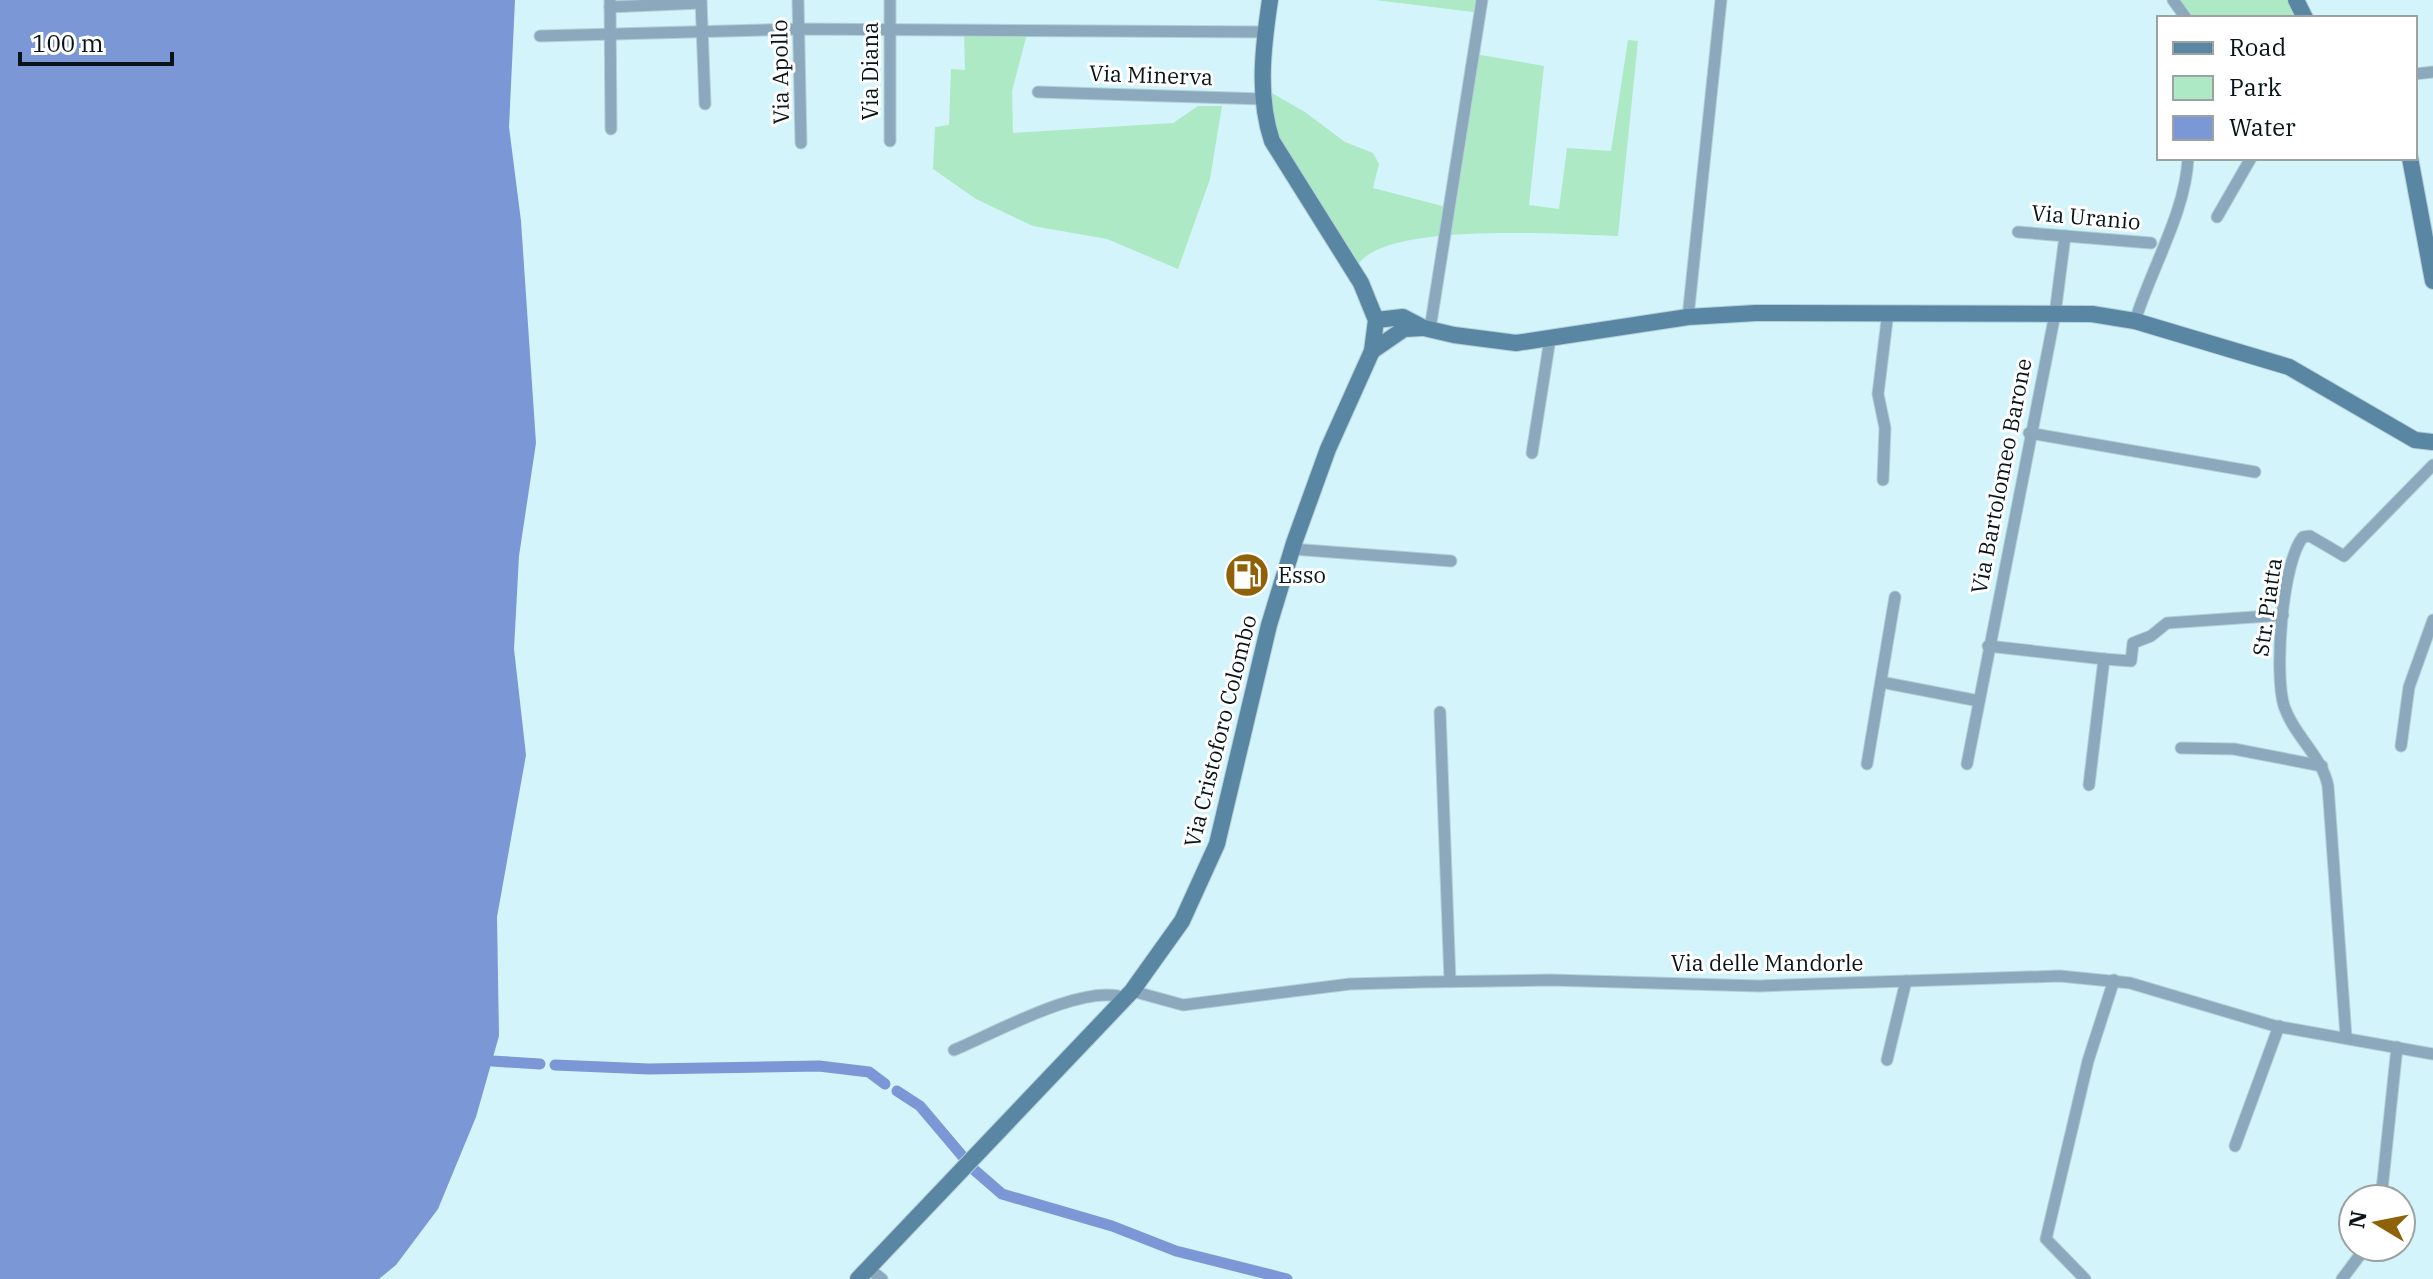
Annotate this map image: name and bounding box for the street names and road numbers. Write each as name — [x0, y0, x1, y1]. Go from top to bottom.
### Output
street label: Via Apollo — [764, 19, 795, 125]
street label: Via Diana — [855, 22, 884, 120]
street label: Via Minerva — [1089, 58, 1214, 91]
street label: Via Uranio — [2030, 197, 2142, 236]
street label: Via Bartolomeo Barone — [1963, 356, 2038, 596]
street label: Str. Piatta — [2245, 556, 2288, 658]
street label: Via Cristoforo Colombo — [1177, 612, 1262, 850]
street label: Via delle Mandorle — [1671, 948, 1863, 977]

